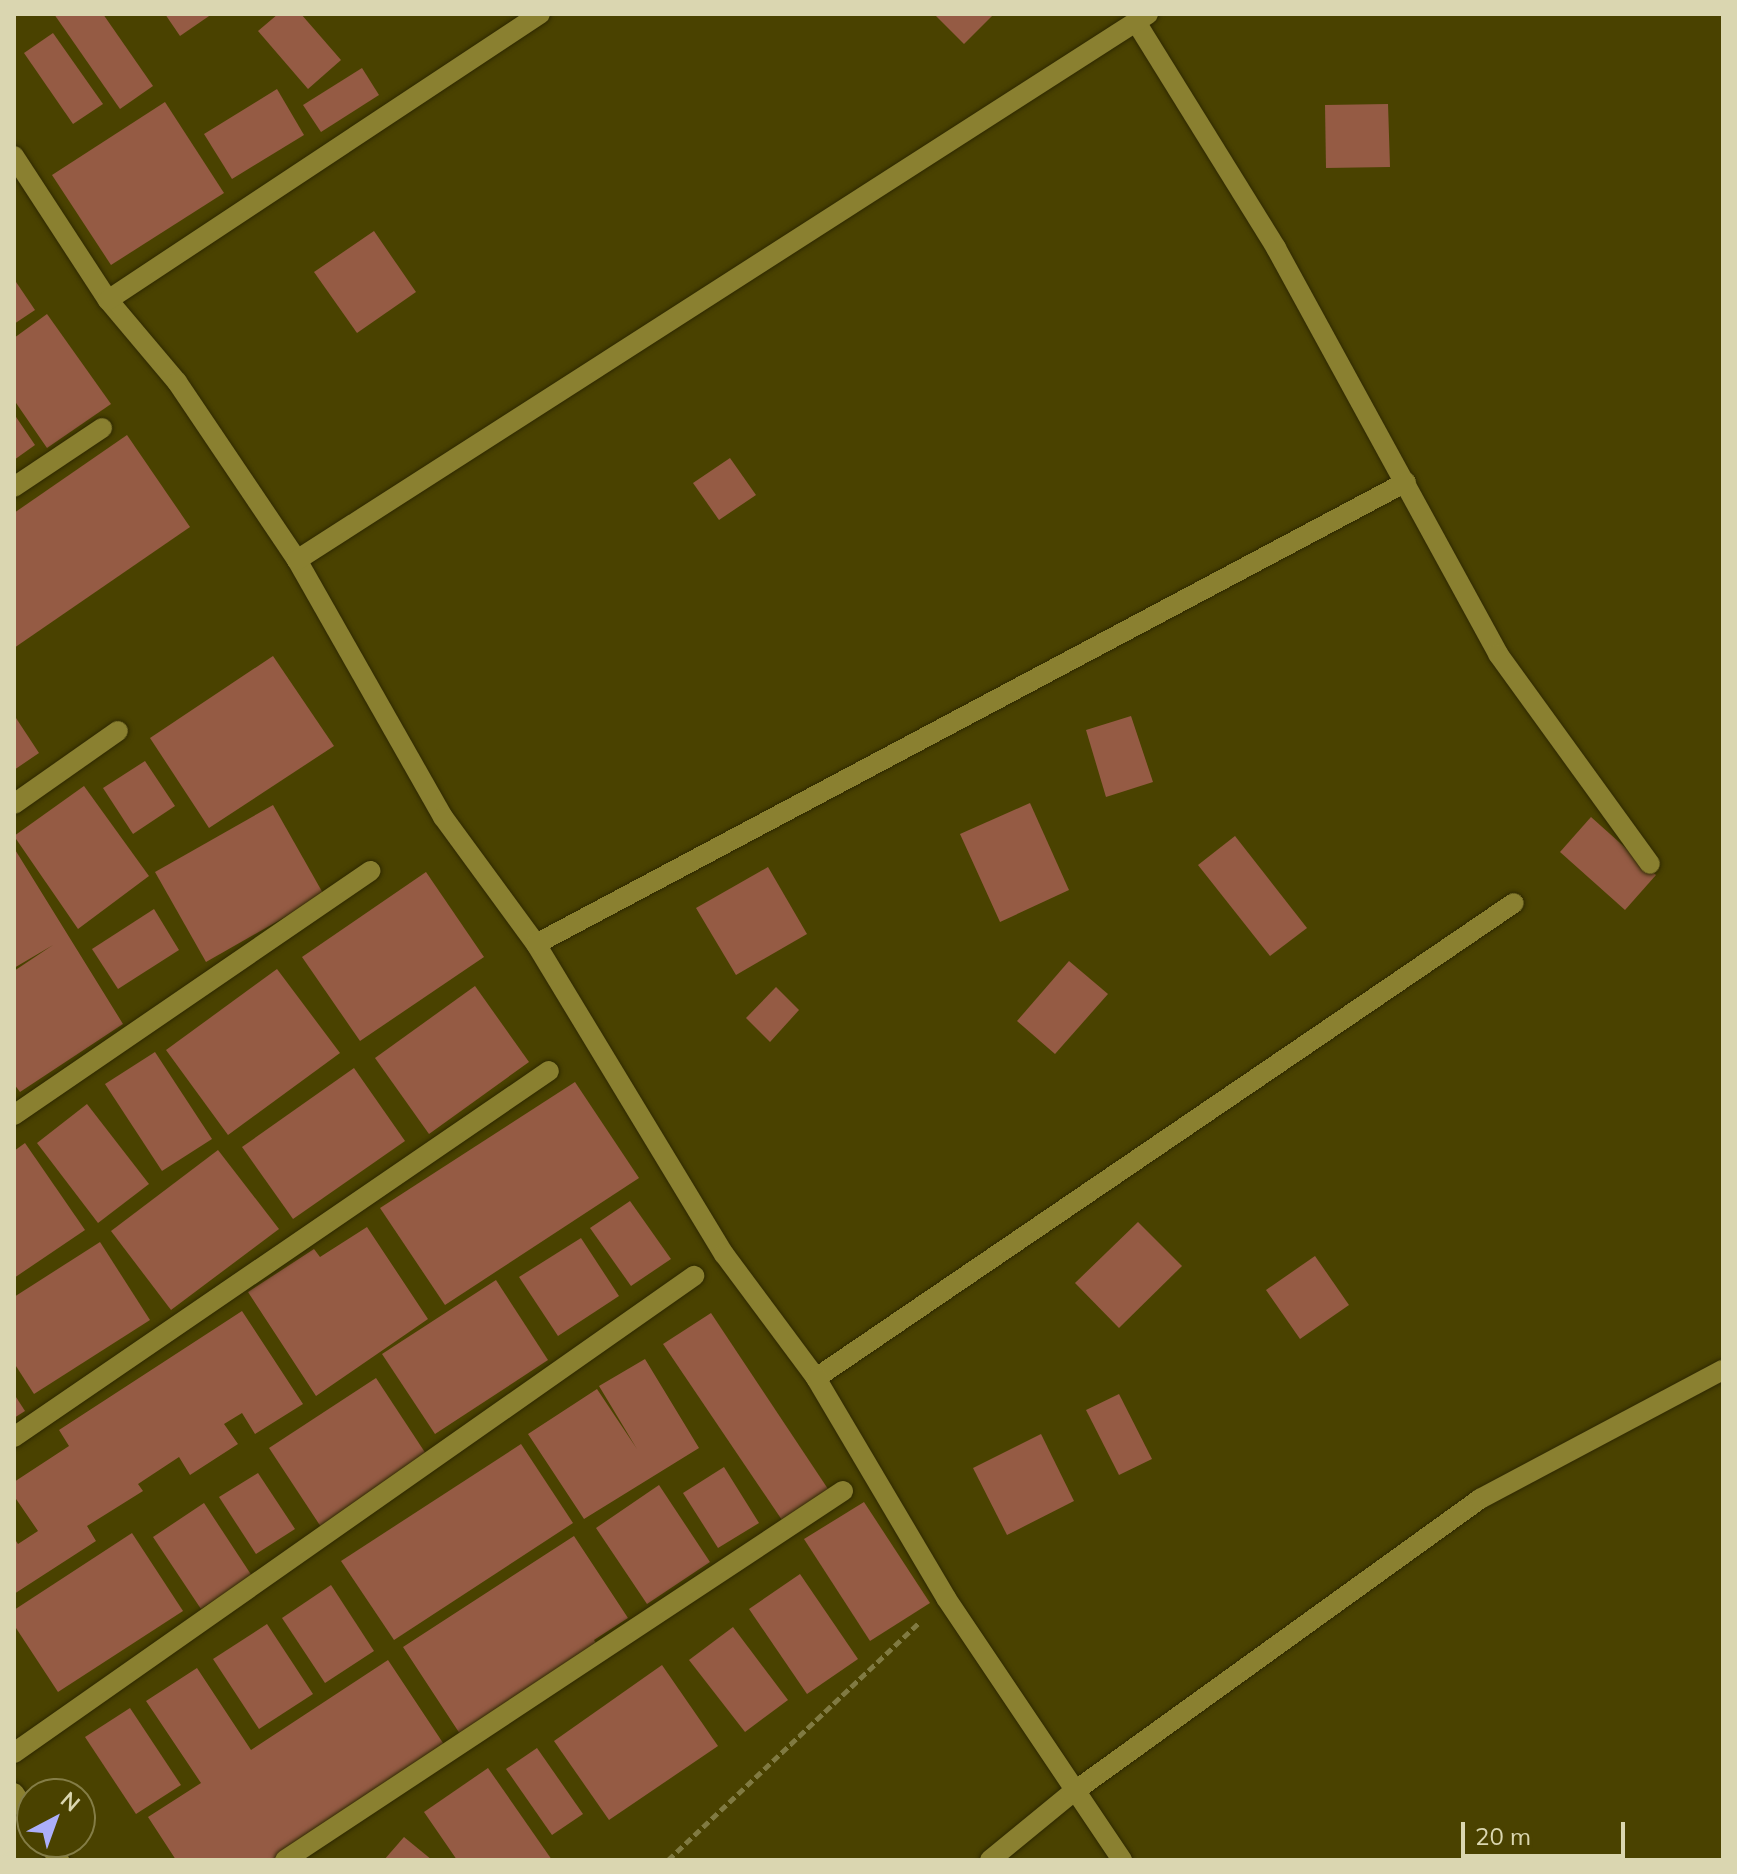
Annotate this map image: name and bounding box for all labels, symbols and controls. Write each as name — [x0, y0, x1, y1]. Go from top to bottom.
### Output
north arrow — [16, 1778, 96, 1858]
text: N — [55, 1785, 86, 1817]
scale bar — [1465, 1806, 1629, 1856]
text: 20 m — [1475, 1821, 1531, 1851]

